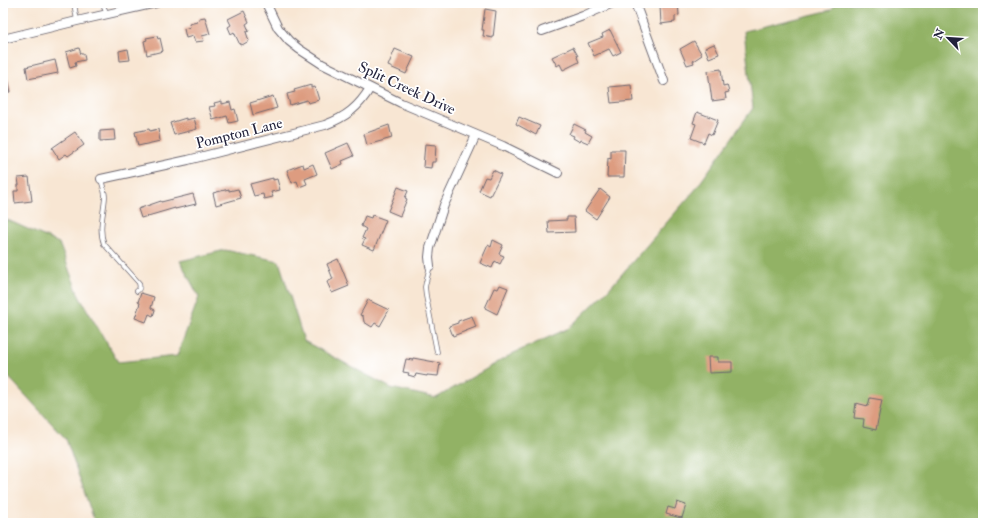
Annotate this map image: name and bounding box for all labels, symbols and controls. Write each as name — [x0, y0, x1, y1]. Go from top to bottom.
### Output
north arrow — [928, 18, 968, 58]
text: N — [931, 26, 948, 42]
street label: Split Creek Drive — [355, 58, 458, 120]
street label: Pompton Lane — [194, 114, 285, 154]

